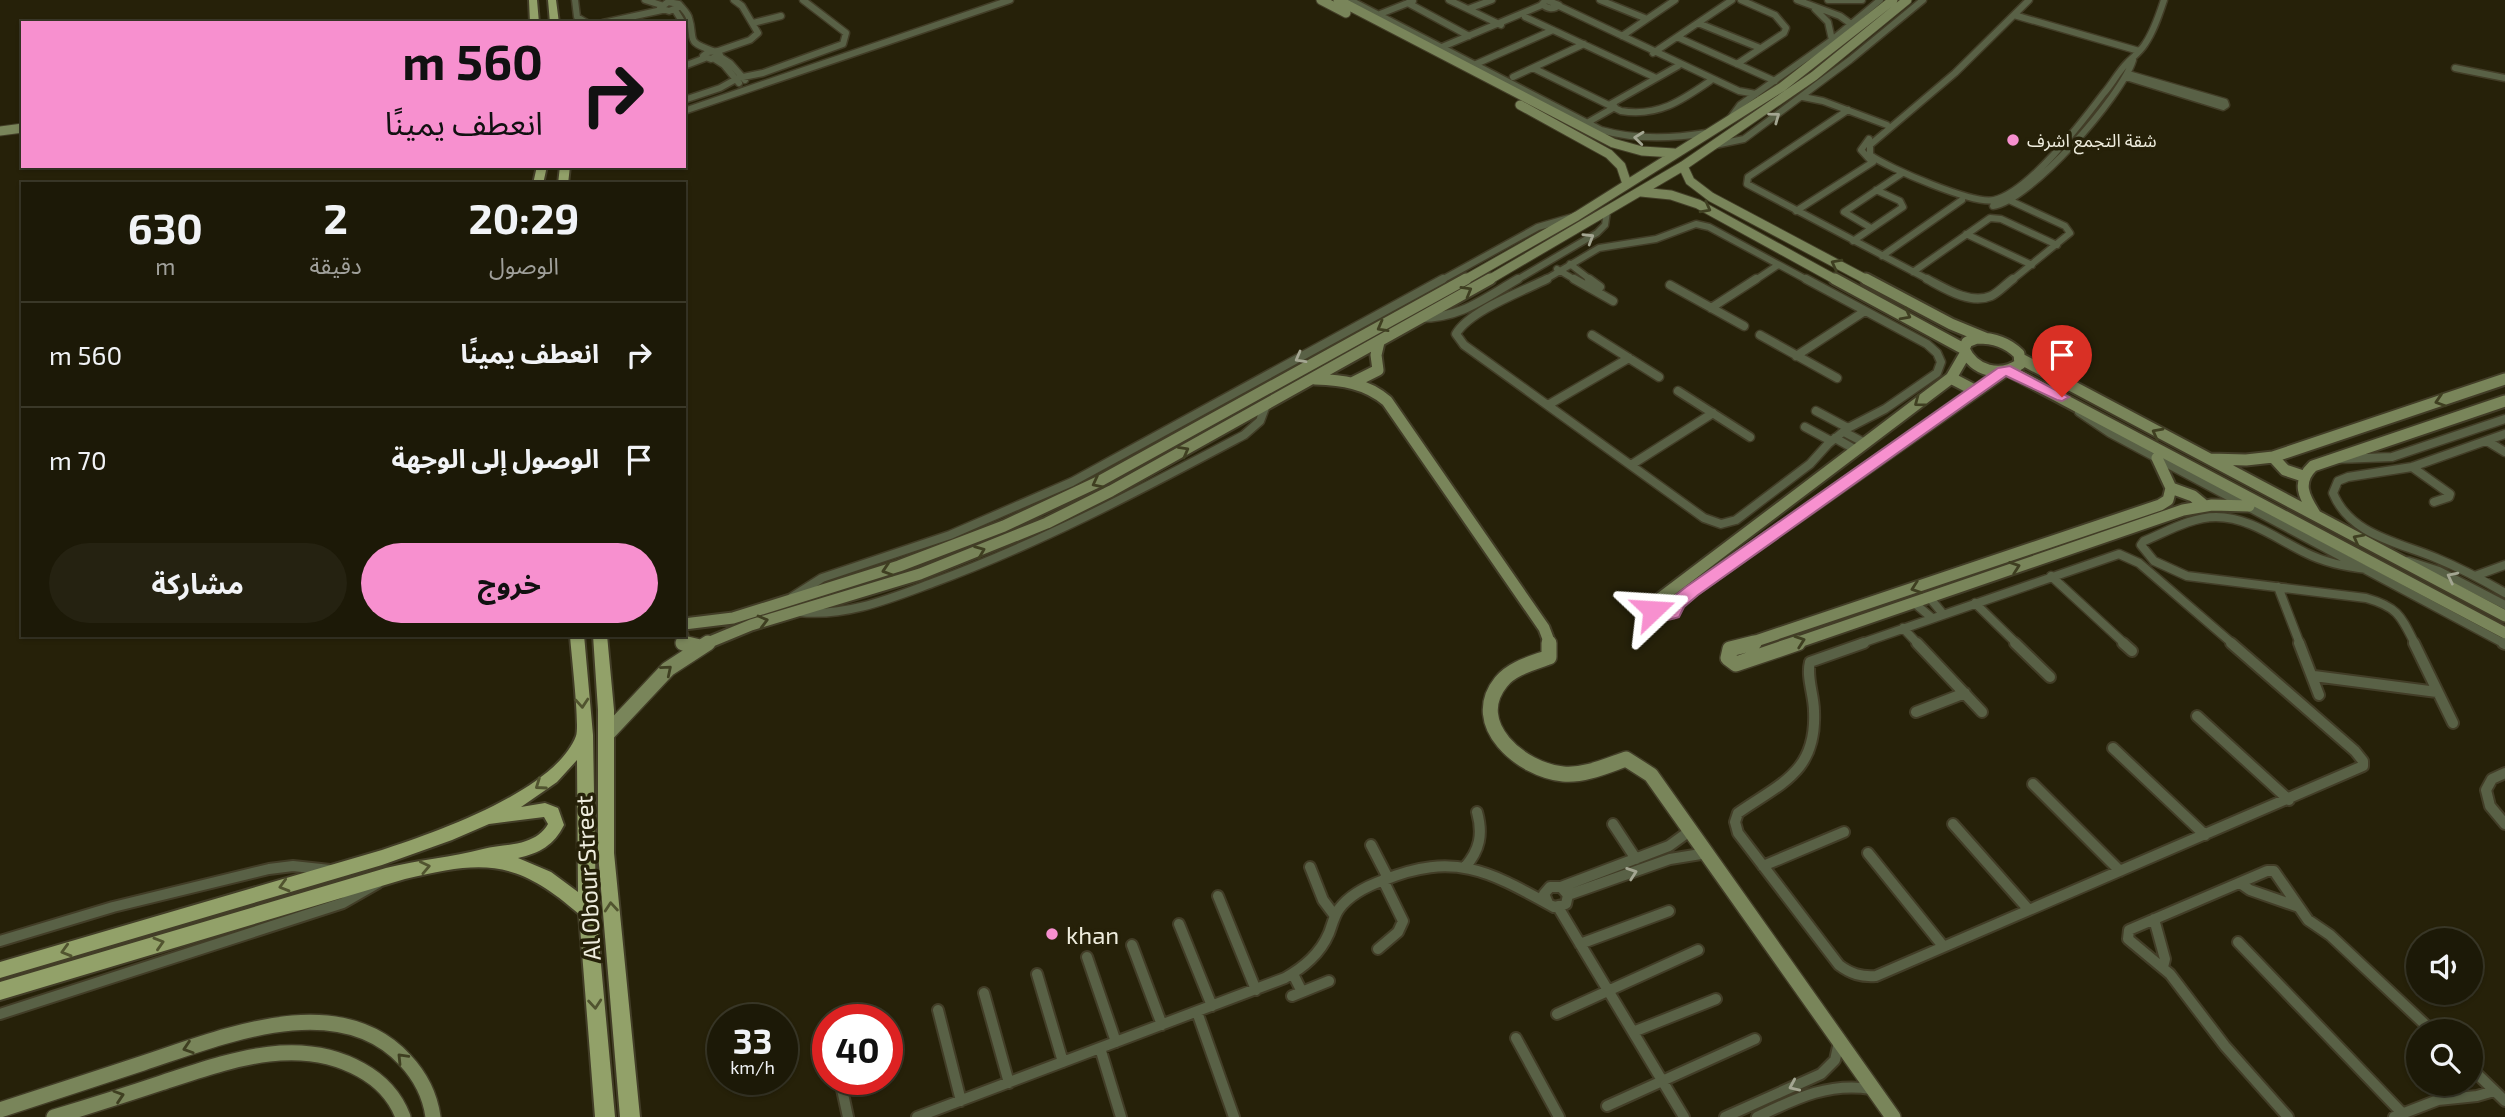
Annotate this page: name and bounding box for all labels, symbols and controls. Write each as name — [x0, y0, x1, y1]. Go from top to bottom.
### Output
text: 560 m — [402, 31, 543, 90]
icon: right — [567, 49, 658, 140]
text: انعطف يمينًا — [385, 103, 543, 141]
one-way arrow — [1768, 113, 1780, 125]
place label: شقة التجمع اشرف — [2027, 129, 2157, 155]
one-way arrow — [1633, 131, 1644, 146]
marker: شقة التجمع اشرف — [2005, 132, 2021, 148]
text: 2 — [323, 192, 348, 242]
text: 20:29 — [468, 192, 579, 242]
one-way arrow — [1699, 200, 1711, 213]
text: 630 — [128, 202, 203, 252]
one-way arrow — [1582, 233, 1595, 246]
text: دقيقة — [309, 251, 362, 279]
text: الوصول — [489, 251, 559, 279]
text: m — [155, 252, 175, 280]
one-way arrow — [1831, 258, 1844, 272]
one-way arrow — [1460, 286, 1473, 299]
one-way arrow — [1899, 307, 1912, 320]
one-way arrow — [1377, 318, 1390, 331]
pin — [2032, 325, 2092, 397]
icon: right — [620, 336, 658, 374]
icon: arrive — [2043, 336, 2081, 374]
text: انعطف يمينًا — [460, 337, 599, 368]
text: 560 m — [49, 339, 122, 370]
one-way arrow — [1294, 350, 1307, 363]
one-way arrow — [2435, 393, 2447, 407]
one-way arrow — [1914, 394, 1927, 407]
one-way arrow — [2152, 427, 2164, 441]
icon: arrive — [620, 441, 658, 479]
text: الوصول إلى الوجهة — [391, 442, 599, 473]
text: 70 m — [49, 444, 107, 475]
one-way arrow — [1176, 446, 1189, 459]
one-way arrow — [1092, 474, 1104, 488]
one-way arrow — [2353, 534, 2365, 547]
button: مشاركة — [49, 543, 347, 623]
button: خروج — [361, 543, 658, 623]
one-way arrow — [973, 546, 985, 560]
one-way arrow — [2009, 561, 2021, 575]
one-way arrow — [881, 562, 894, 576]
one-way arrow — [2447, 572, 2459, 586]
position arrow — [1616, 573, 1690, 647]
one-way arrow — [1910, 580, 1923, 594]
one-way arrow — [757, 615, 769, 629]
one-way arrow — [1794, 635, 1806, 649]
one-way arrow — [659, 666, 672, 678]
one-way arrow — [575, 698, 590, 709]
one-way arrow — [535, 777, 548, 789]
street label: Al Obour Street — [568, 795, 606, 961]
one-way arrow — [419, 860, 431, 875]
one-way arrow — [1626, 867, 1638, 881]
one-way arrow — [279, 878, 291, 893]
one-way arrow — [604, 902, 619, 913]
place label: khan — [1066, 920, 1119, 949]
marker: khan — [1044, 926, 1060, 942]
map controls — [2406, 928, 2483, 1096]
button: sound — [2406, 928, 2483, 1005]
one-way arrow — [153, 937, 165, 952]
one-way arrow — [60, 942, 72, 957]
one-way arrow — [587, 999, 602, 1010]
speed limit sign: 40 — [812, 1004, 903, 1095]
text: 33 — [733, 1019, 772, 1061]
button: search — [2406, 1019, 2483, 1096]
one-way arrow — [183, 1040, 195, 1055]
one-way arrow — [398, 1053, 411, 1066]
text: km/h — [730, 1056, 775, 1078]
one-way arrow — [1789, 1078, 1801, 1092]
one-way arrow — [112, 1090, 125, 1104]

